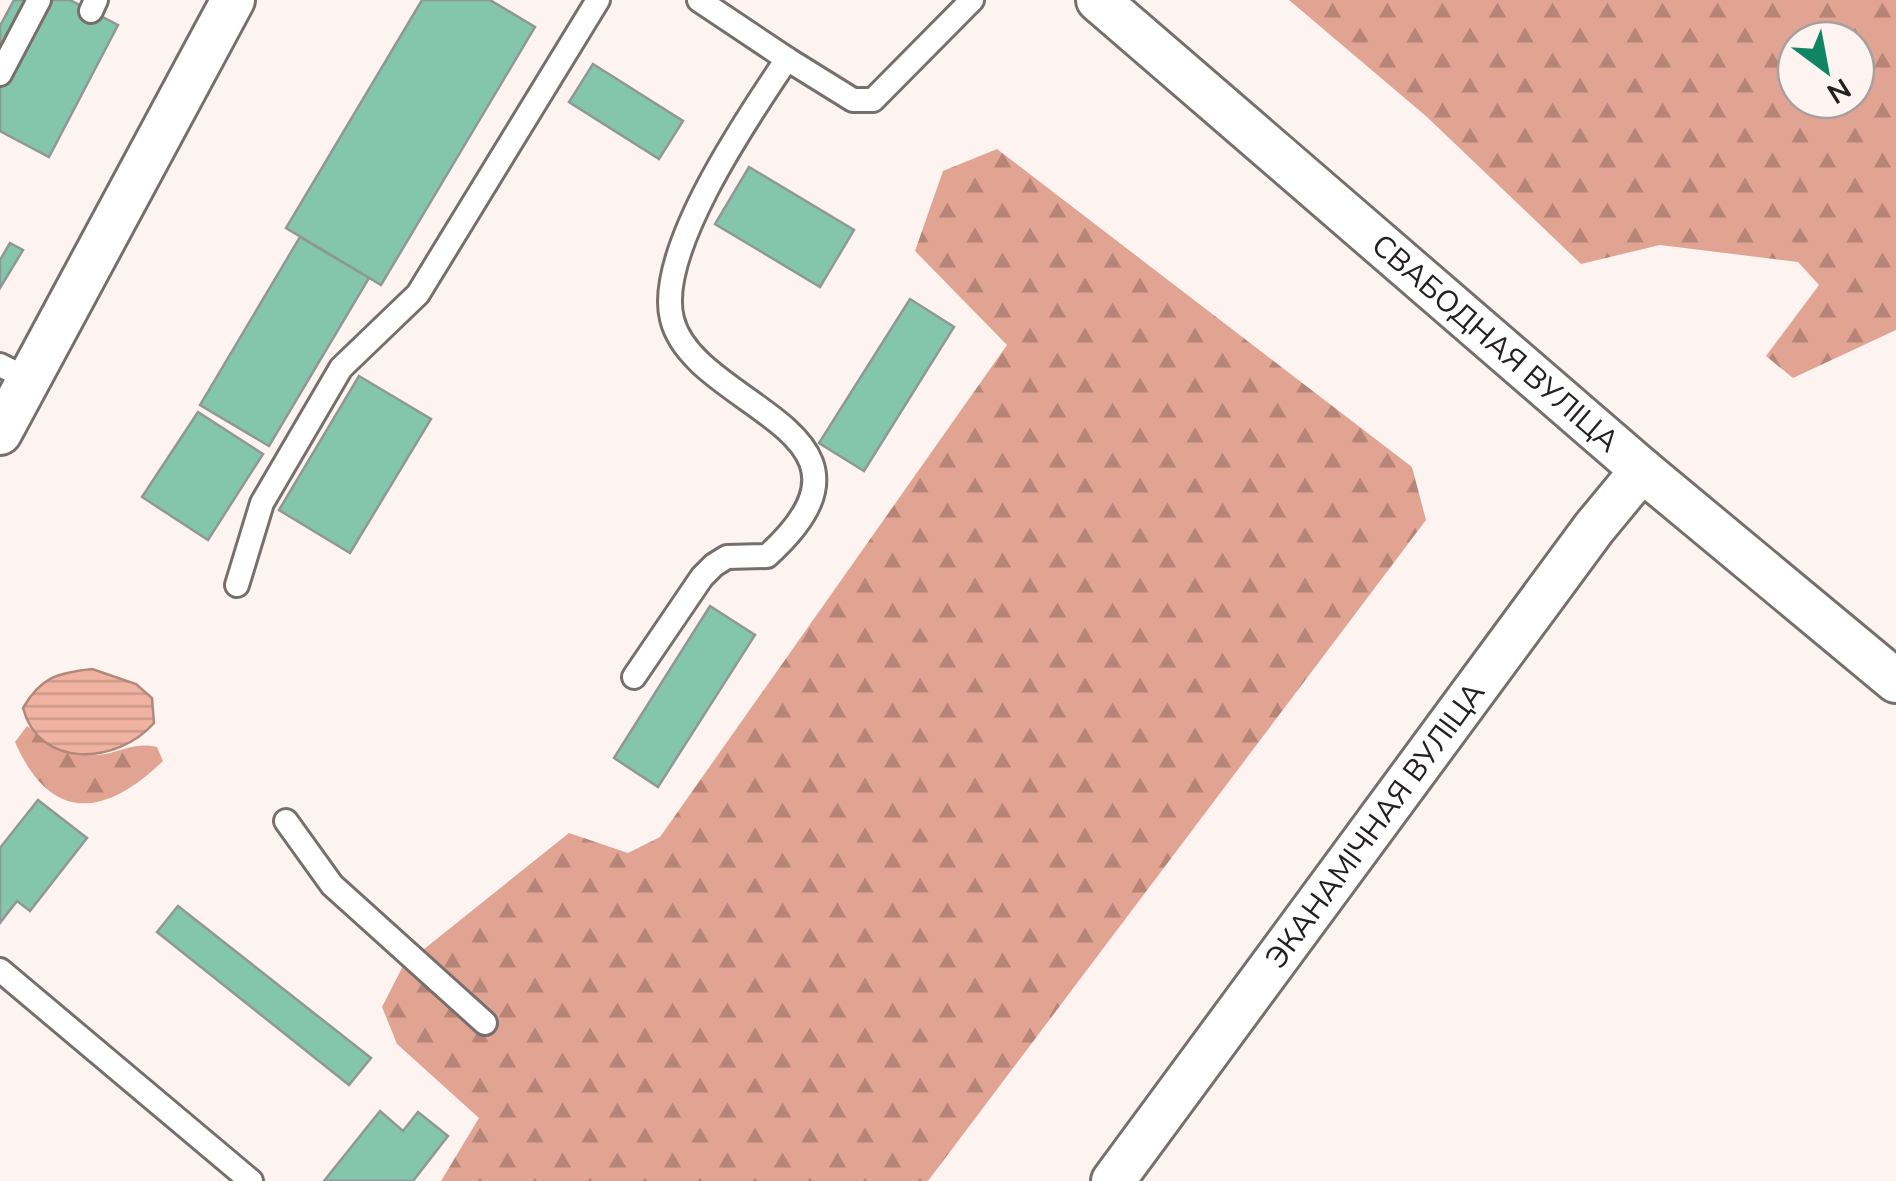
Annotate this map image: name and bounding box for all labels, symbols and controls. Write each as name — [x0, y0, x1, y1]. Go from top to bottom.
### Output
north arrow — [1776, 20, 1876, 120]
text: N — [1820, 69, 1858, 112]
street label: СВАБОДНАЯ ВУЛІЦА — [1363, 225, 1628, 462]
street label: ЭКАНАМІЧНАЯ ВУЛІЦА — [1256, 674, 1494, 977]

